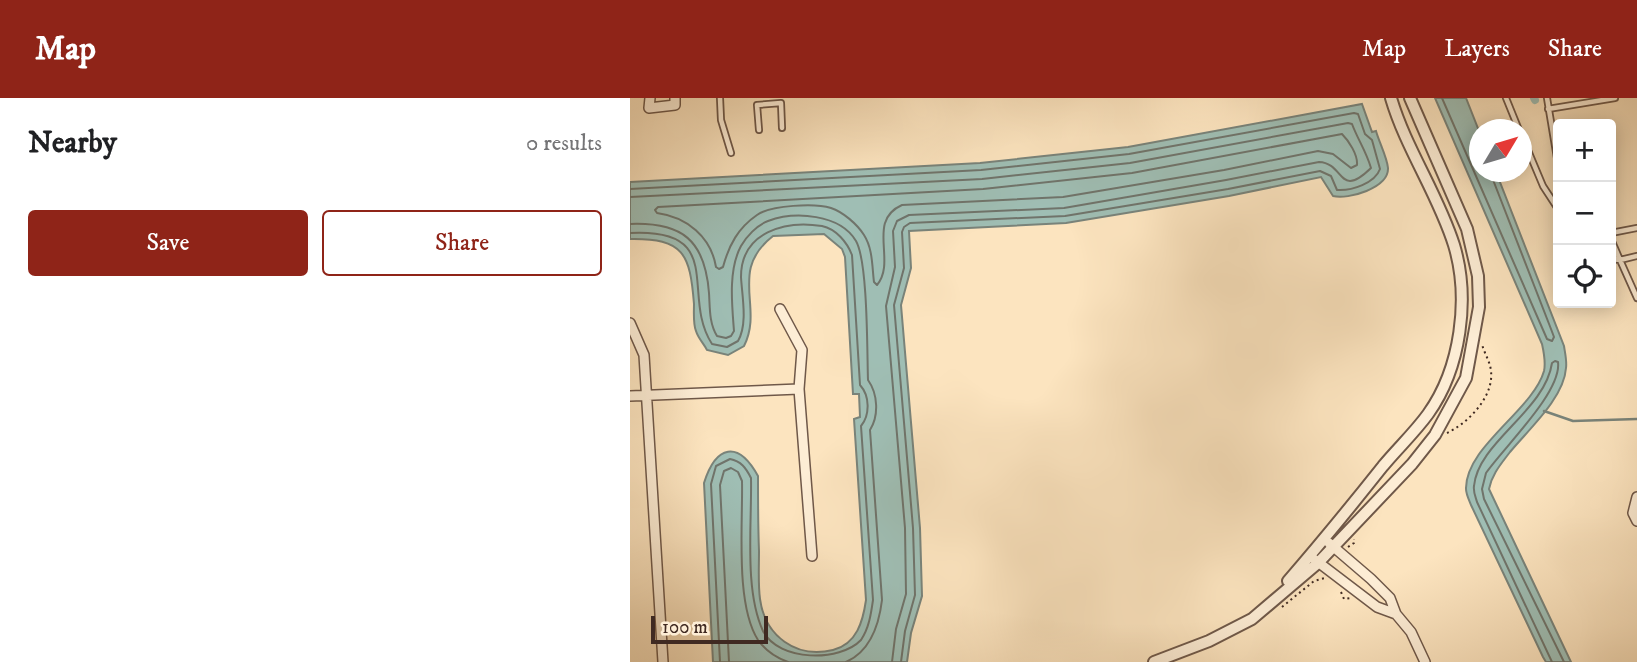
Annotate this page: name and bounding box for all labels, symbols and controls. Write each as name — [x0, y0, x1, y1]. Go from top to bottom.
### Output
text: Map — [35, 29, 96, 70]
text: Map — [1362, 34, 1406, 64]
text: Layers — [1444, 34, 1510, 64]
text: Share — [1548, 34, 1602, 64]
north arrow — [1469, 119, 1532, 182]
map controls — [1553, 119, 1616, 308]
button: + — [1553, 119, 1616, 182]
text: Nearby — [28, 125, 117, 162]
text: 0 results — [526, 129, 602, 158]
button: − — [1553, 182, 1616, 245]
button: Save — [28, 210, 308, 276]
button: Share — [322, 210, 602, 276]
button: locate — [1553, 245, 1616, 308]
scale bar — [651, 613, 768, 645]
text: 100 m — [662, 616, 708, 639]

